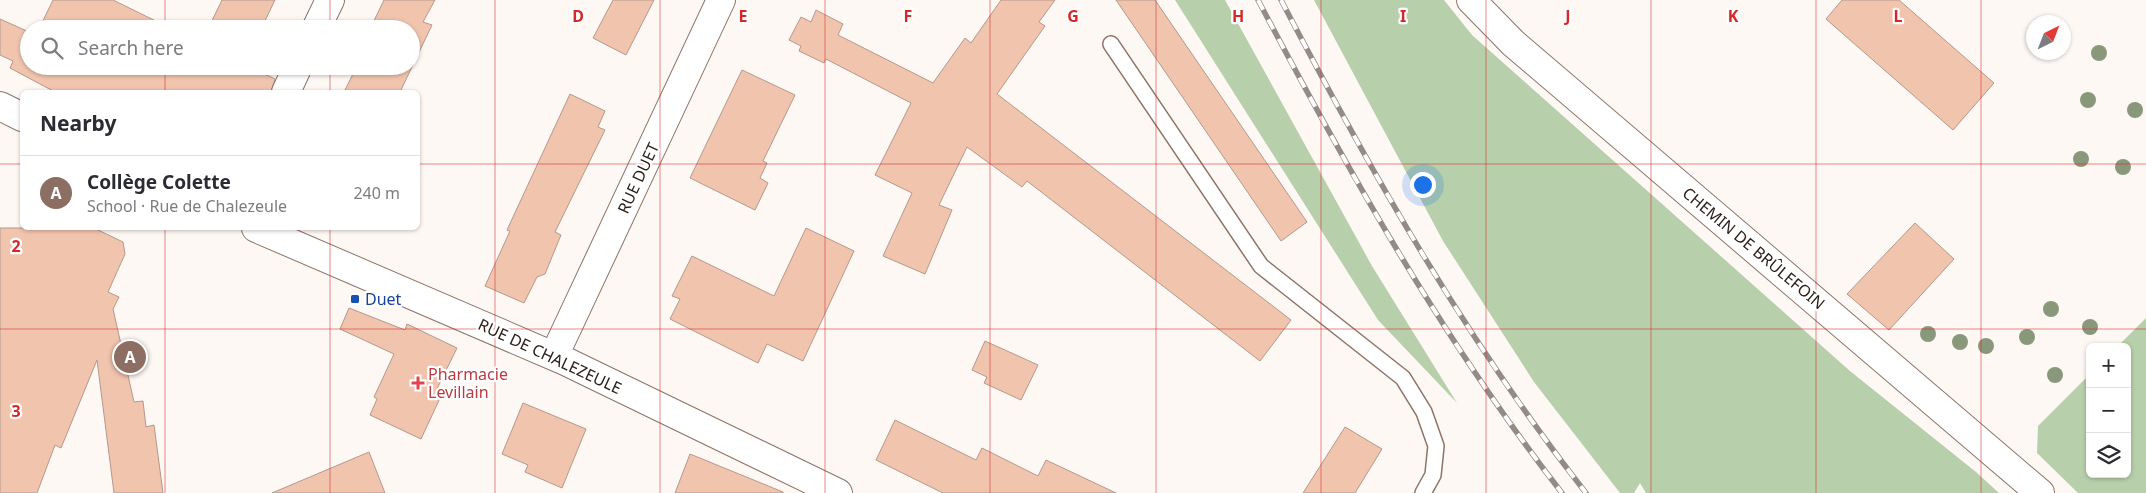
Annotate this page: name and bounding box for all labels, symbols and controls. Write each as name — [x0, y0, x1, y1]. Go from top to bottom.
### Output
text: D — [572, 5, 584, 27]
text: E — [739, 5, 748, 27]
text: F — [904, 5, 912, 27]
text: G — [1067, 5, 1079, 27]
text: H — [1232, 5, 1244, 27]
text: I — [1400, 5, 1406, 27]
text: J — [1563, 5, 1571, 27]
text: K — [1728, 5, 1739, 27]
text: L — [1894, 5, 1903, 27]
north arrow — [2026, 15, 2071, 60]
search box — [20, 20, 420, 75]
icon: search — [38, 34, 66, 62]
text: Search here — [78, 35, 184, 61]
text: Nearby — [40, 109, 116, 137]
street label: RUE DUET — [612, 139, 664, 217]
text: Collège Colette — [87, 169, 231, 195]
your location — [1410, 172, 1436, 198]
text: A — [50, 182, 62, 204]
text: 240 m — [353, 182, 400, 204]
street label: CHEMIN DE BRÛLEFOIN — [1678, 182, 1830, 314]
text: School · Rue de Chalezeule — [87, 195, 287, 217]
text: 2 — [11, 235, 21, 257]
place label: Duet — [365, 288, 402, 310]
marker: Duet — [349, 293, 361, 305]
street label: RUE DE CHALEZEULE — [475, 313, 625, 399]
pin: A — [114, 338, 146, 376]
map controls — [2086, 343, 2131, 478]
button: + — [2086, 343, 2131, 388]
place label: Pharmacie Levillain — [428, 363, 508, 403]
marker: Pharmacie Levillain — [412, 377, 424, 389]
button: − — [2086, 388, 2131, 433]
text: 3 — [11, 400, 21, 422]
button: layers — [2086, 433, 2131, 478]

